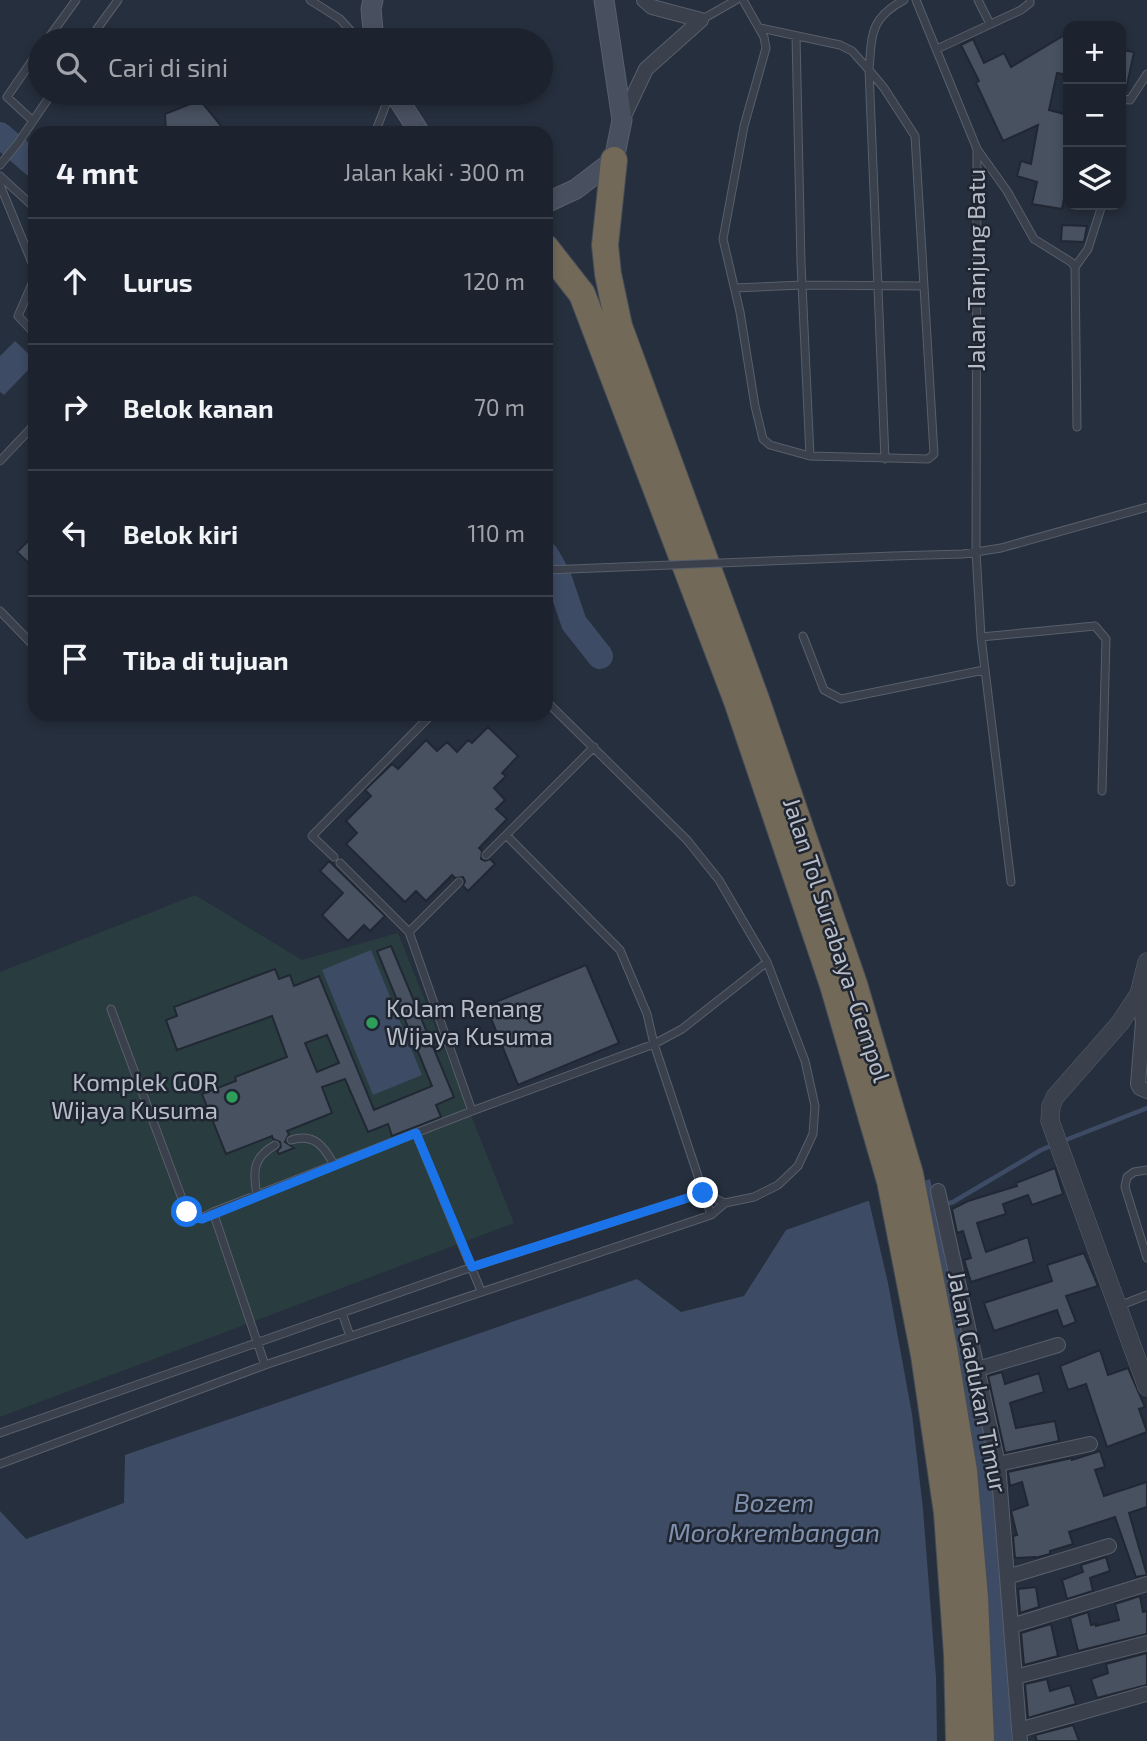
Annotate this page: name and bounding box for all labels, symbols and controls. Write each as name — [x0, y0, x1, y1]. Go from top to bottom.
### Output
map controls — [1063, 21, 1126, 210]
button: + — [1063, 21, 1126, 84]
search box — [28, 28, 553, 105]
icon: search — [52, 48, 90, 86]
text: Cari di sini — [108, 51, 228, 82]
button: − — [1063, 84, 1126, 147]
button: layers — [1063, 147, 1126, 210]
text: 4 mnt — [56, 154, 138, 190]
text: Jalan kaki · 300 m — [343, 158, 525, 186]
street label: Jalan Tanjung Batu — [961, 169, 990, 371]
icon: ahead — [56, 262, 94, 300]
text: Lurus — [123, 266, 193, 297]
text: 120 m — [464, 267, 525, 295]
icon: right — [56, 388, 94, 426]
text: Belok kanan — [123, 392, 274, 423]
text: 70 m — [474, 393, 525, 421]
icon: left — [56, 514, 94, 552]
text: Belok kiri — [123, 518, 238, 549]
text: 110 m — [468, 519, 525, 547]
icon: arrive — [56, 640, 94, 678]
text: Tiba di tujuan — [123, 644, 289, 675]
street label: Jalan Tol Surabaya–Gempol — [778, 794, 897, 1086]
place label: Kolam Renang Wijaya Kusuma — [386, 993, 553, 1050]
marker: Kolam Renang Wijaya Kusuma — [364, 1015, 380, 1031]
place label: Komplek GOR Wijaya Kusuma — [51, 1067, 218, 1124]
marker: Komplek GOR Wijaya Kusuma — [224, 1089, 240, 1105]
route end — [687, 1177, 718, 1208]
route start — [171, 1196, 202, 1227]
street label: Jalan Gadukan Timur — [943, 1269, 1014, 1495]
water label: Bozem Morokrembangan — [668, 1486, 880, 1547]

